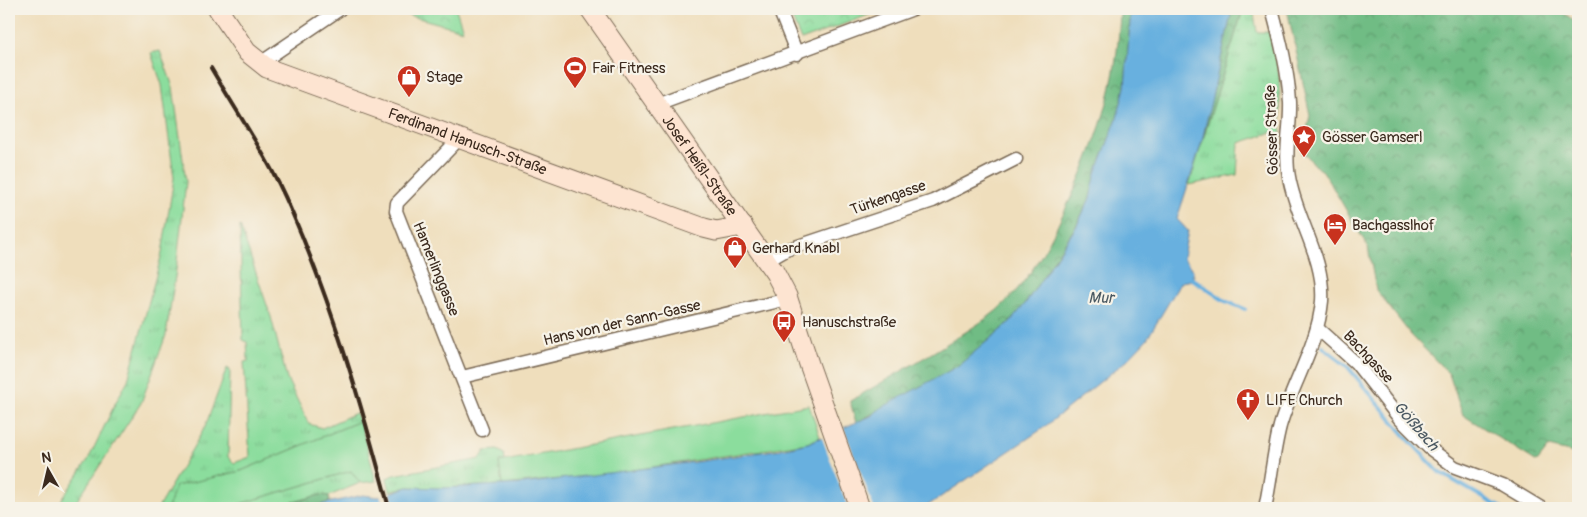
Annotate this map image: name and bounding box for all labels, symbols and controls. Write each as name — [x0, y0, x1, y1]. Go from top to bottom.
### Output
sports icon: Fair Fitness — [562, 55, 588, 89]
place label: Fair Fitness — [592, 59, 666, 78]
shop icon: Stage — [396, 64, 422, 98]
place label: Stage — [426, 68, 463, 87]
street label: Gösser Straße — [1261, 84, 1283, 175]
street label: Ferdinand Hanusch-Straße — [385, 104, 550, 179]
street label: Josef Heißl-Straße — [658, 111, 742, 220]
place icon: Gösser Gamserl — [1291, 124, 1317, 158]
place label: Gösser Gamserl — [1322, 128, 1423, 147]
street label: Türkengasse — [848, 176, 929, 220]
hotel icon: Bachgasslhof — [1322, 212, 1348, 246]
place label: Bachgasslhof — [1352, 216, 1435, 235]
street label: Hamerlinggasse — [408, 219, 464, 319]
shop icon: Gerhard Knabl — [722, 235, 748, 269]
place label: Gerhard Knabl — [752, 239, 840, 258]
water label: Mur — [1088, 288, 1116, 308]
street label: Hans von der Sann-Gasse — [542, 296, 703, 350]
bus stop icon: Hanuschstraße — [771, 309, 797, 343]
place label: Hanuschstraße — [802, 313, 897, 332]
street label: Bachgasse — [1339, 327, 1398, 388]
church icon: LIFE Church — [1235, 387, 1261, 421]
place label: LIFE Church — [1266, 391, 1343, 410]
water label: Gößbach — [1389, 397, 1444, 456]
north arrow — [22, 444, 72, 494]
text: N — [40, 449, 52, 467]

